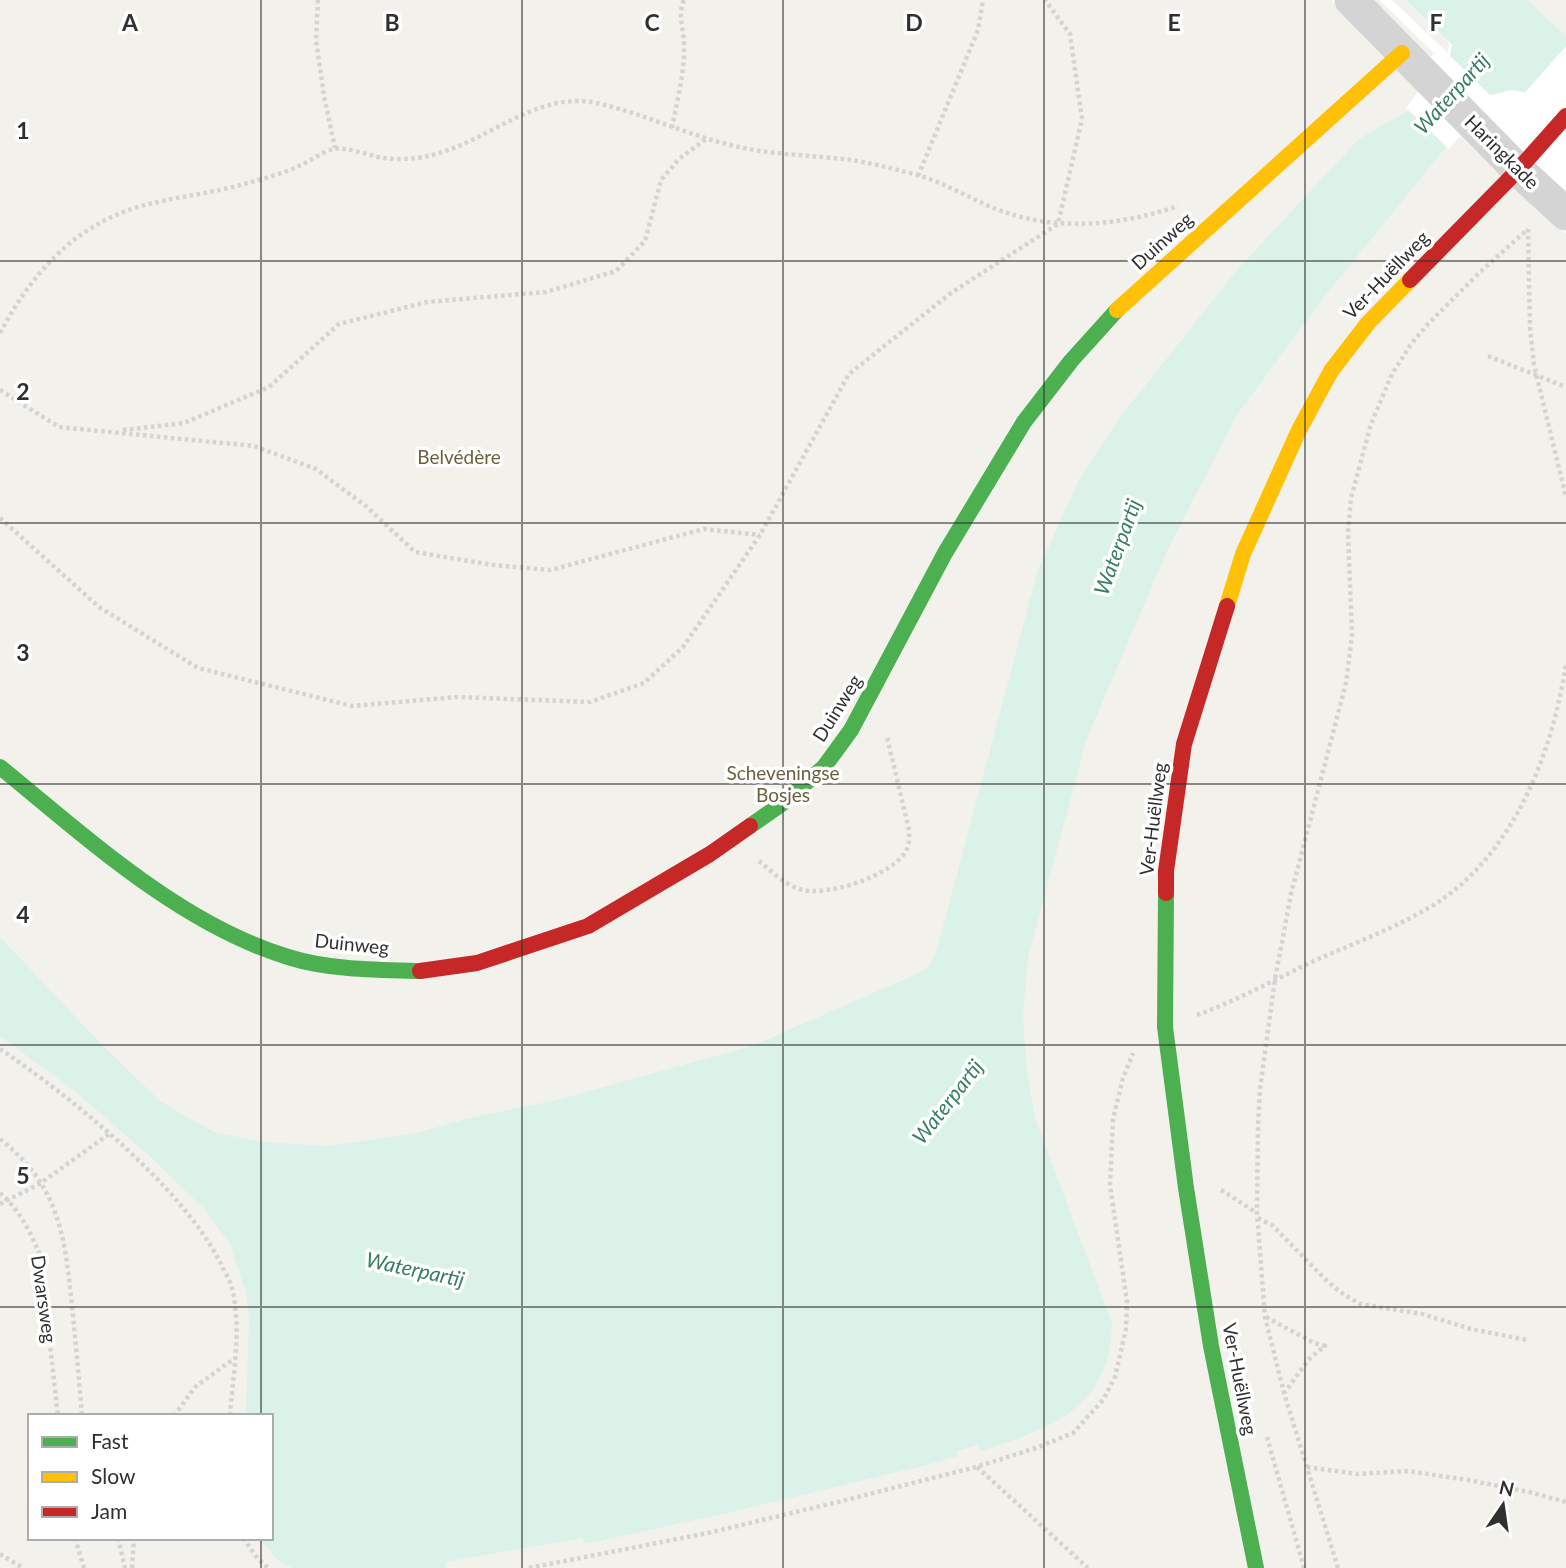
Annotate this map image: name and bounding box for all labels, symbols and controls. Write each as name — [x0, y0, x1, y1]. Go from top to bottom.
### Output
text: A — [121, 8, 139, 36]
text: B — [384, 8, 400, 36]
text: C — [644, 8, 660, 36]
text: D — [905, 8, 923, 36]
text: E — [1167, 8, 1181, 36]
text: F — [1429, 8, 1443, 36]
water label: Waterpartij — [1408, 47, 1494, 139]
street label: Haringkade — [1460, 110, 1544, 194]
text: 1 — [16, 116, 30, 144]
street label: Duinweg — [1126, 207, 1197, 274]
street label: Ver-Huëllweg — [1338, 226, 1433, 324]
text: 2 — [16, 377, 30, 405]
park label: Belvédère — [417, 445, 501, 468]
water label: Waterpartij — [1088, 495, 1145, 598]
text: 3 — [16, 638, 30, 666]
street label: Duinweg — [807, 670, 866, 746]
park label: Scheveningse Bosjes — [726, 761, 840, 806]
street label: Ver-Huëllweg — [1134, 761, 1171, 877]
text: 4 — [16, 900, 30, 928]
street label: Duinweg — [314, 928, 391, 959]
water label: Waterpartij — [906, 1054, 988, 1148]
text: 5 — [16, 1161, 30, 1189]
water label: Waterpartij — [364, 1246, 467, 1291]
street label: Dwarsweg — [27, 1254, 62, 1344]
street label: Ver-Huëllweg — [1218, 1321, 1263, 1437]
legend — [28, 1414, 273, 1540]
text: Fast — [91, 1428, 129, 1453]
text: Slow — [91, 1463, 136, 1488]
north arrow — [1468, 1470, 1538, 1540]
text: N — [1497, 1475, 1517, 1501]
text: Jam — [91, 1498, 127, 1523]

